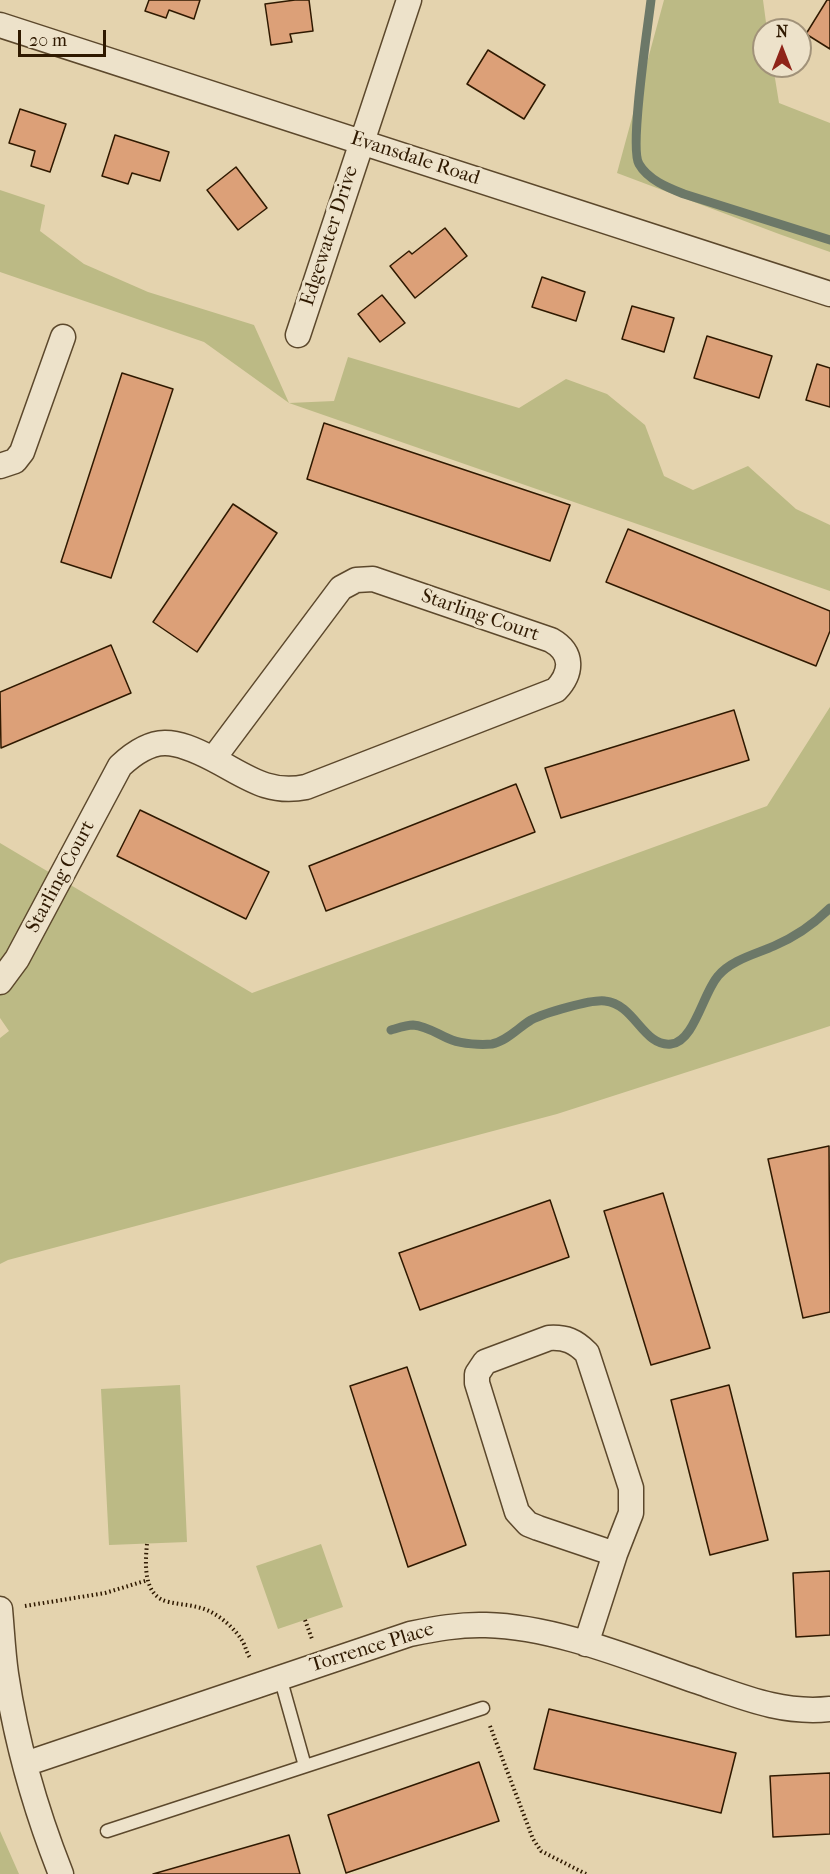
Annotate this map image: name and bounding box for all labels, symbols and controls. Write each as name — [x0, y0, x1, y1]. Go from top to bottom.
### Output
scale bar — [21, 18, 110, 56]
north arrow — [752, 18, 812, 78]
text: N — [776, 22, 788, 41]
text: 20 m — [29, 30, 67, 51]
street label: Evansdale Road — [347, 127, 483, 191]
street label: Edgewater Drive — [296, 163, 364, 309]
street label: Starling Court — [418, 585, 542, 647]
street label: Starling Court — [21, 817, 101, 937]
street label: Torrence Place — [307, 1618, 437, 1678]

